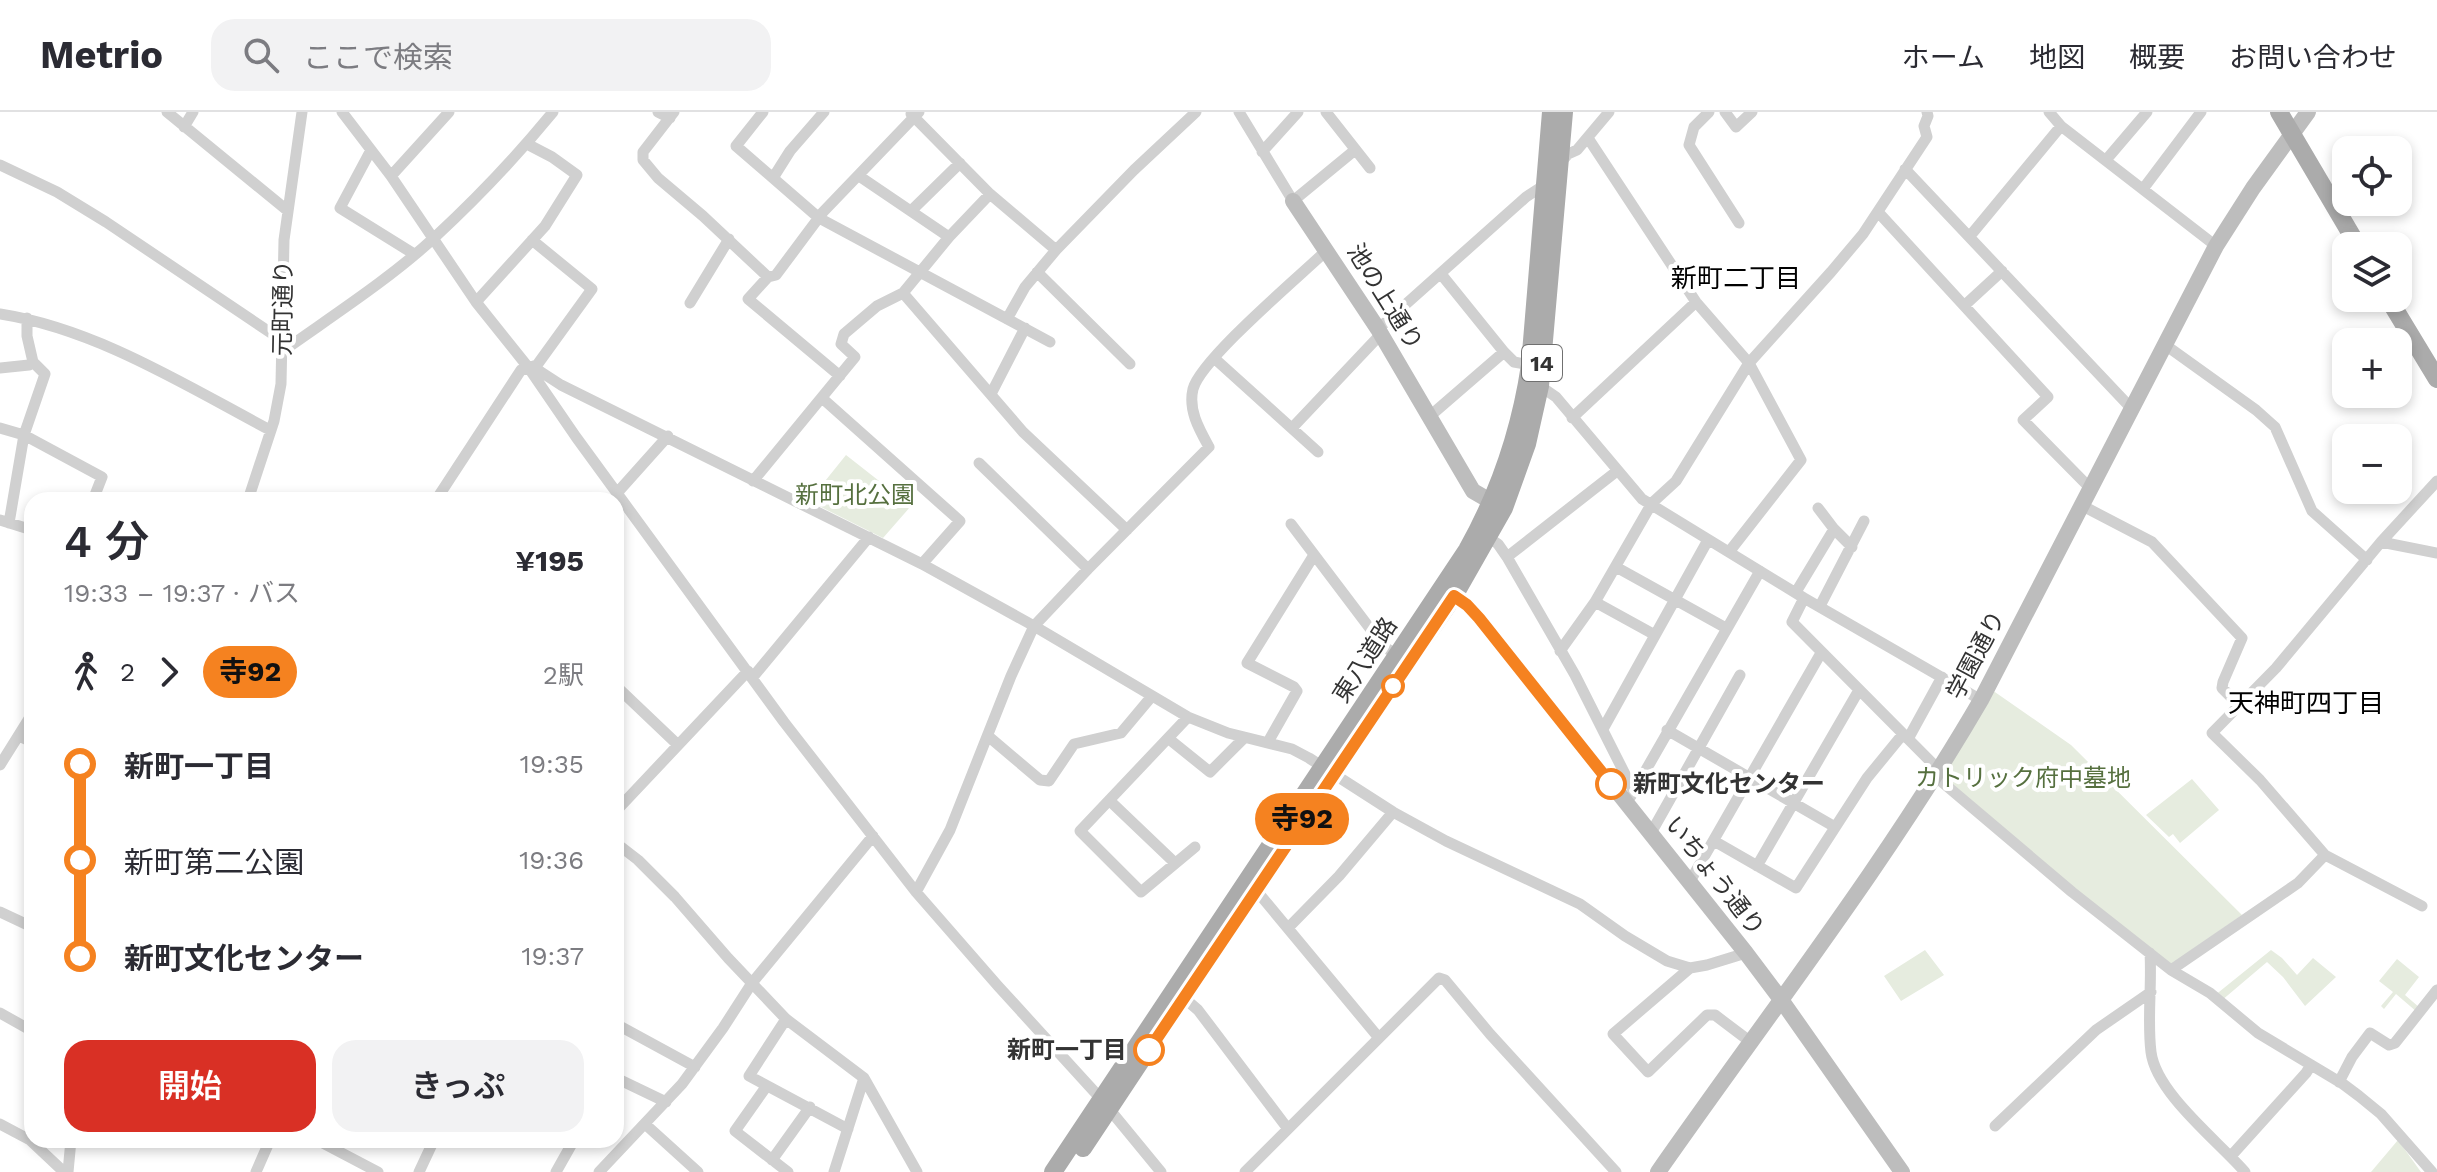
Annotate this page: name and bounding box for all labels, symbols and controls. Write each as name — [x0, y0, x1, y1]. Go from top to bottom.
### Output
search box — [211, 19, 771, 91]
text: Metrio — [40, 33, 163, 77]
icon: search — [239, 33, 283, 77]
text: ここで検索 — [303, 40, 453, 75]
text: ホーム — [1902, 41, 1985, 74]
text: 地図 — [2029, 41, 2085, 74]
text: 概要 — [2129, 41, 2185, 74]
text: お問い合わせ — [2229, 41, 2397, 74]
map controls — [2332, 136, 2412, 504]
button: locate — [2332, 136, 2412, 216]
button: layers — [2332, 232, 2412, 312]
street label: 池の上通り — [1341, 239, 1429, 355]
street label: 元町通り — [268, 260, 298, 356]
district label: 新町二丁目 — [1671, 263, 1801, 293]
button: + — [2332, 328, 2412, 408]
road number: 14 — [1522, 345, 1562, 381]
button: − — [2332, 424, 2412, 504]
park label: 新町北公園 — [795, 481, 915, 509]
text: 4 分 — [64, 516, 149, 568]
text: ¥195 — [515, 543, 584, 578]
text: 19:33 – 19:37 · バス — [64, 578, 300, 608]
street label: 学園通り — [1941, 606, 2011, 704]
street label: 東八道路 — [1327, 612, 1403, 708]
icon: walk — [64, 650, 108, 694]
icon: forward — [147, 650, 191, 694]
text: 寺92 — [219, 655, 281, 688]
text: 2 — [120, 657, 135, 687]
text: 2駅 — [543, 660, 584, 690]
unlabelled marker — [1382, 675, 1404, 697]
district label: 天神町四丁目 — [2228, 688, 2384, 718]
text: 新町一丁目 — [124, 749, 274, 784]
text: 19:35 — [520, 749, 584, 779]
park label: カトリック府中墓地 — [1915, 764, 2131, 792]
marker: 新町文化センター — [1596, 769, 1626, 799]
place label: 新町文化センター — [1633, 770, 1825, 798]
line badge: 寺92 — [1256, 793, 1348, 845]
text: 寺92 — [1271, 802, 1333, 835]
street label: いちょう通り — [1660, 811, 1770, 941]
text: 新町第二公園 — [124, 845, 304, 880]
text: 19:36 — [519, 845, 584, 875]
text: 新町文化センター — [124, 941, 364, 976]
text: 19:37 — [521, 941, 584, 971]
marker: 新町一丁目 — [1134, 1035, 1164, 1065]
place label: 新町一丁目 — [1007, 1036, 1127, 1064]
button: 開始 — [64, 1040, 316, 1132]
button: きっぷ — [332, 1040, 584, 1132]

